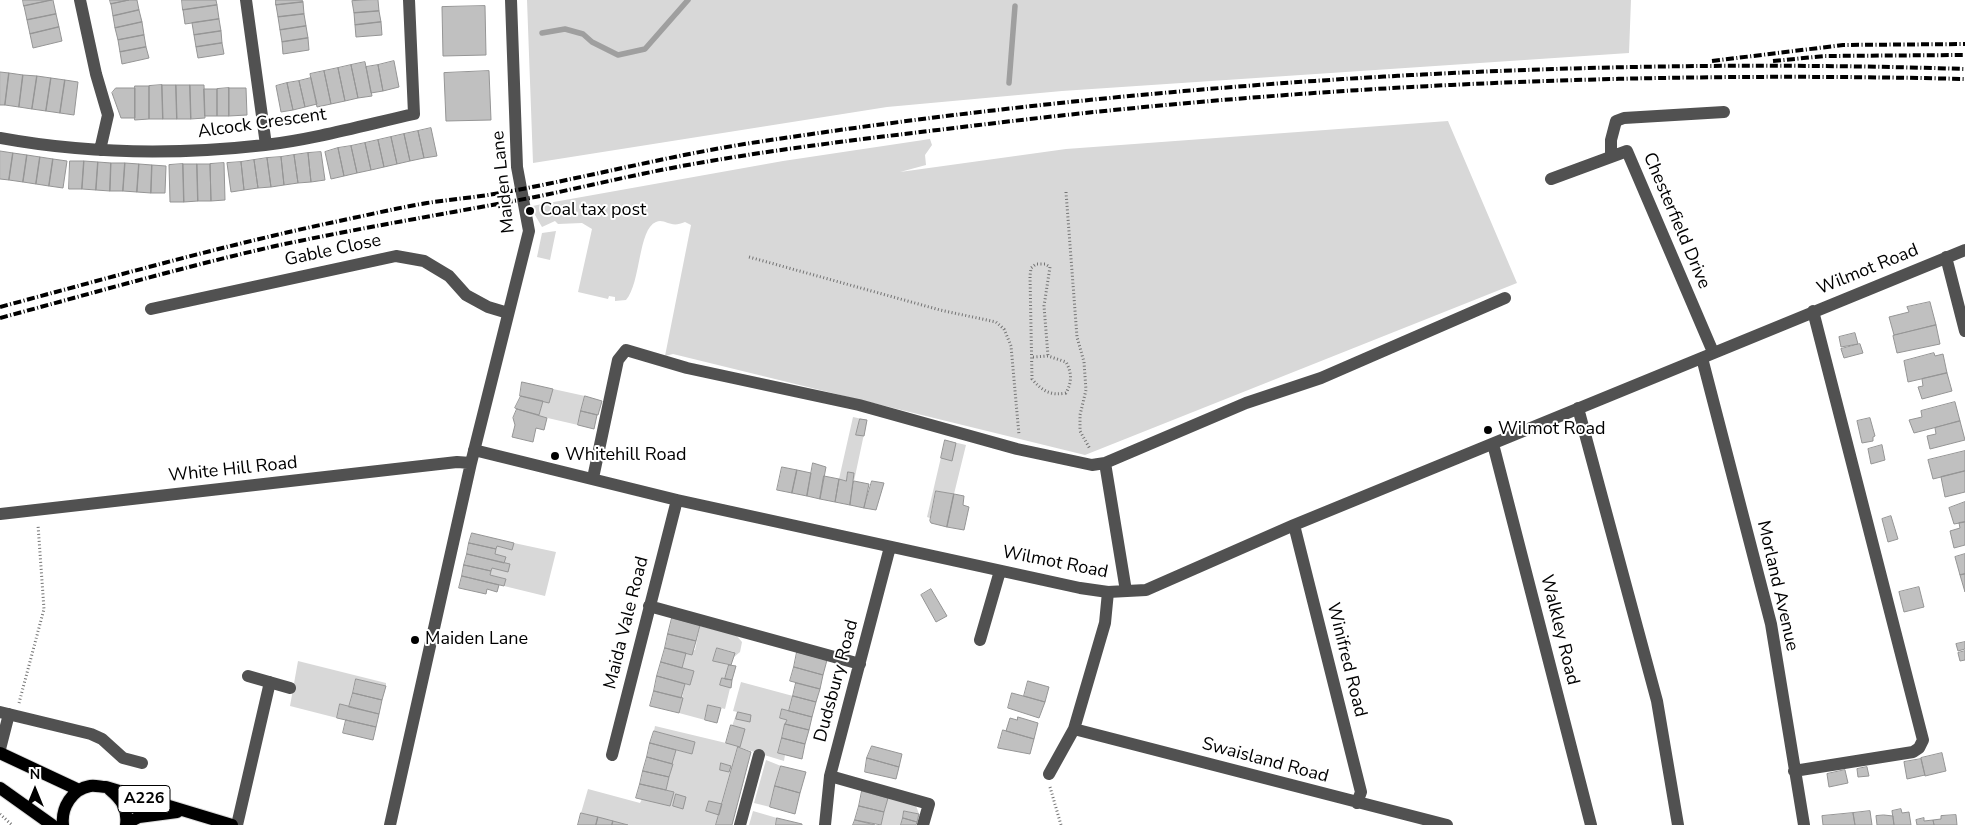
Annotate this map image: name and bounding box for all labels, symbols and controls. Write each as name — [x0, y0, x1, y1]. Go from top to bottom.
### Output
street label: Alcock Crescent — [196, 104, 328, 144]
street label: Maiden Lane — [488, 130, 520, 234]
street label: Chesterfield Drive — [1638, 150, 1714, 292]
place label: Coal tax post — [540, 200, 646, 222]
marker: Coal tax post — [524, 205, 536, 217]
street label: Gable Close — [283, 230, 383, 272]
street label: Wilmot Road — [1814, 240, 1922, 300]
place label: Wilmot Road — [1498, 419, 1605, 441]
marker: Wilmot Road — [1482, 424, 1494, 436]
place label: Whitehill Road — [565, 445, 687, 467]
marker: Whitehill Road — [549, 450, 561, 462]
street label: White Hill Road — [167, 452, 299, 488]
street label: Morland Avenue — [1751, 519, 1803, 653]
street label: Wilmot Road — [1000, 542, 1110, 584]
street label: Maida Vale Road — [600, 554, 654, 692]
street label: Walkley Road — [1535, 573, 1583, 687]
street label: Winifred Road — [1321, 600, 1371, 720]
street label: Dudsbury Road — [810, 617, 864, 745]
place label: Maiden Lane — [425, 629, 528, 651]
marker: Maiden Lane — [409, 634, 421, 646]
street label: Swaisland Road — [1199, 734, 1331, 788]
north arrow — [10, 765, 60, 815]
text: N — [30, 765, 40, 784]
road number: A226 — [118, 786, 170, 812]

